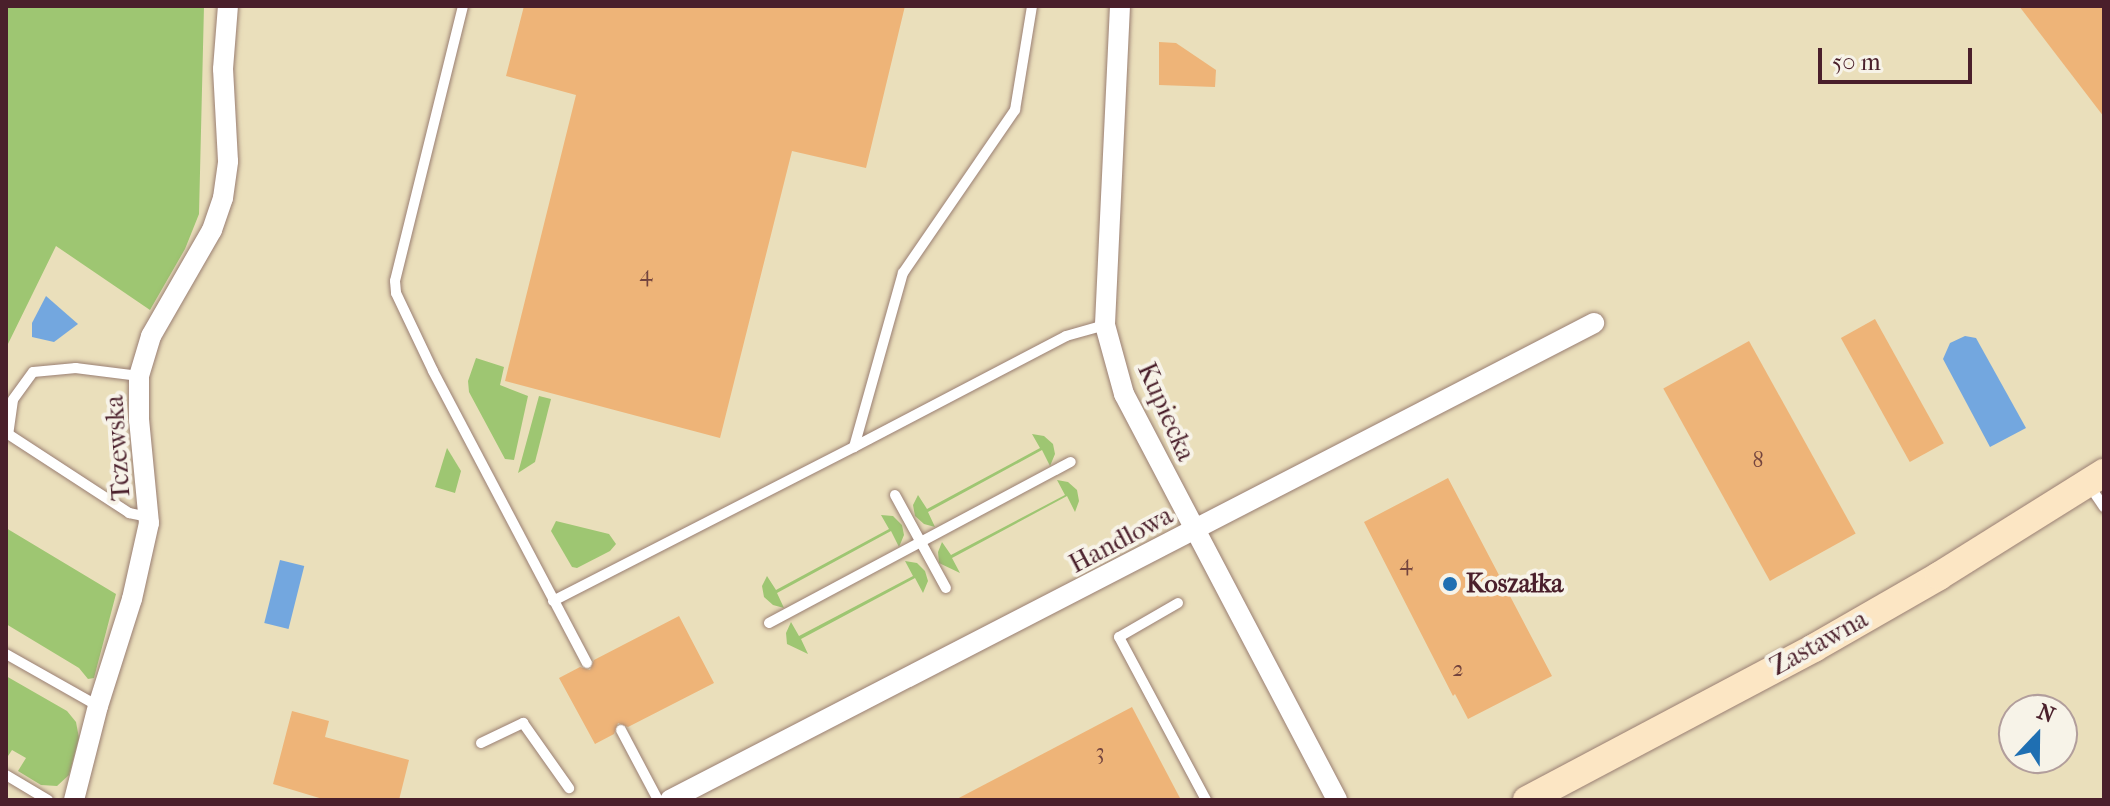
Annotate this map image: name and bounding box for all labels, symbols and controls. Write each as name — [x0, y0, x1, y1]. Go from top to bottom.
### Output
scale bar — [1822, 32, 1976, 82]
text: 50 m — [1832, 48, 1881, 76]
house number: 4 — [640, 262, 652, 288]
street label: Kupiecka — [1131, 358, 1201, 466]
street label: Tczewska — [99, 394, 137, 502]
house number: 8 — [1752, 448, 1764, 474]
street label: Handlowa — [1064, 500, 1178, 580]
house number: 4 — [1400, 551, 1412, 577]
place label: Koszałka — [1466, 568, 1563, 600]
marker: Koszałka — [1441, 575, 1459, 593]
street label: Zastawna — [1765, 604, 1873, 682]
house number: 2 — [1452, 657, 1464, 683]
north arrow — [1998, 694, 2078, 774]
text: N — [2034, 698, 2059, 729]
house number: 3 — [1095, 740, 1105, 766]

